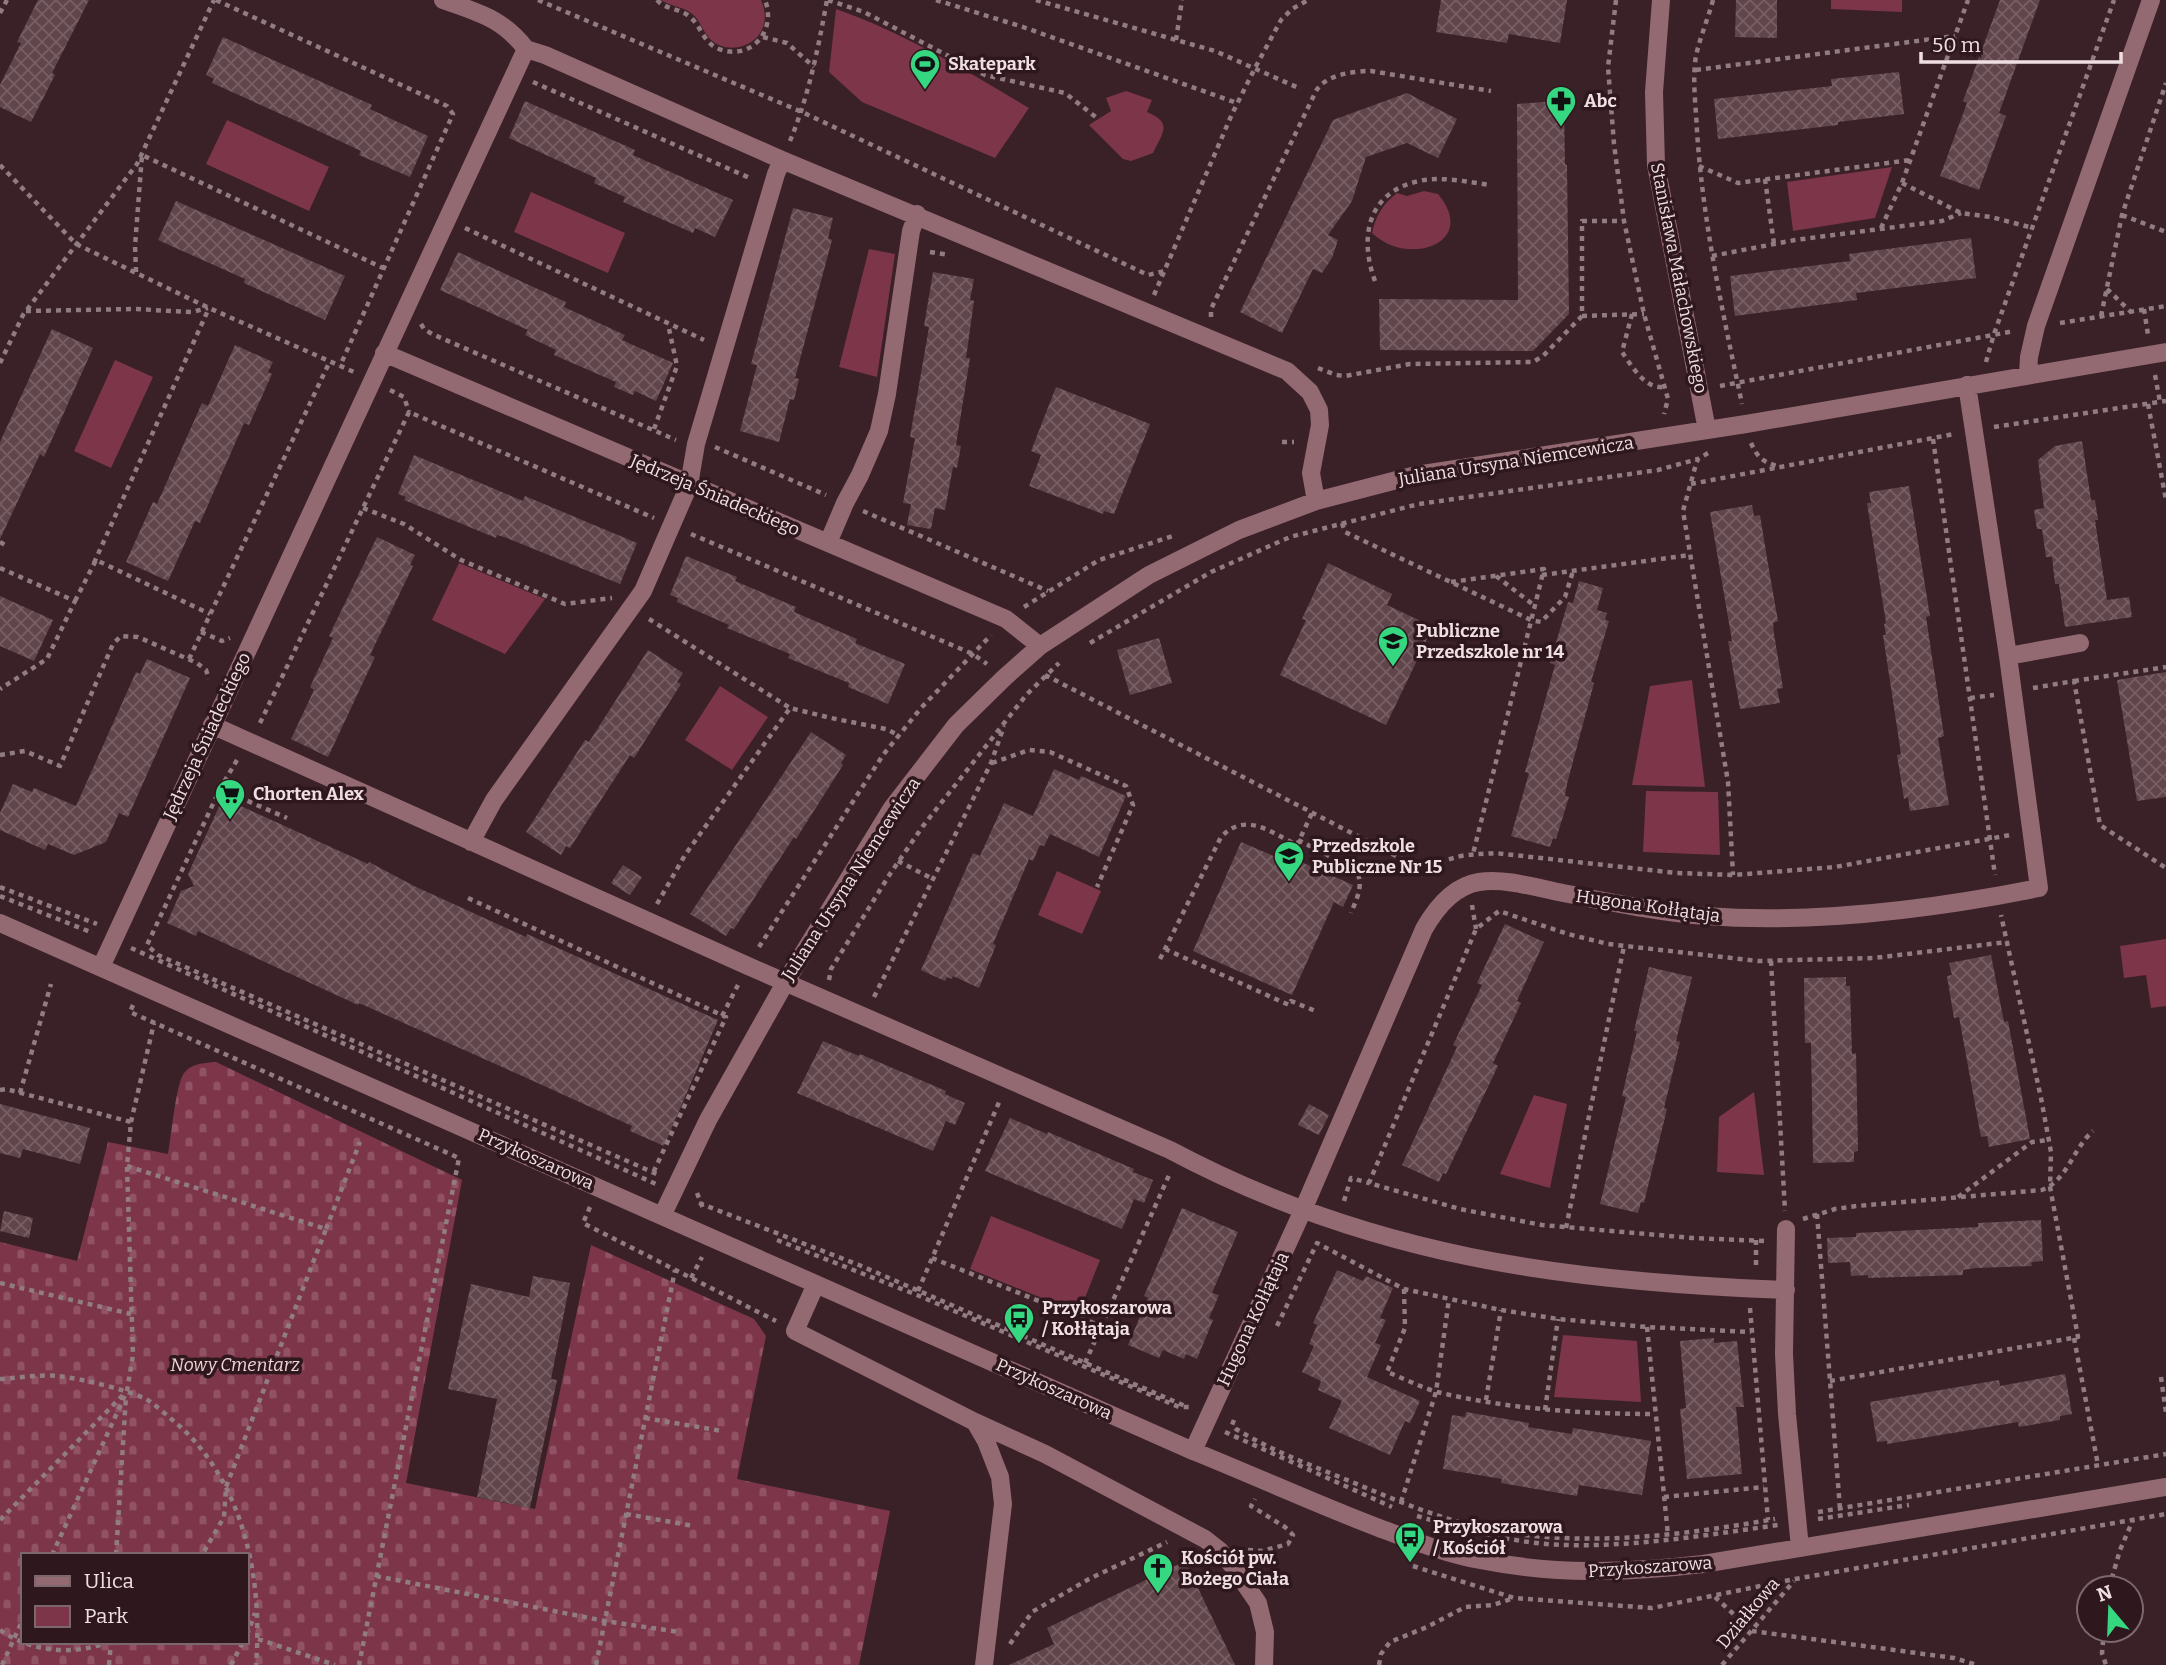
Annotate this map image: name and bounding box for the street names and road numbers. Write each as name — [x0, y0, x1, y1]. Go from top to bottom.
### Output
street label: Stanisława Małachowskiego — [1646, 161, 1712, 395]
street label: Juliana Ursyna Niemcewicza — [1396, 431, 1635, 491]
street label: Jędrzeja Śniadeckiego — [626, 449, 803, 541]
street label: Jędrzeja Śniadeckiego — [158, 649, 255, 824]
street label: Juliana Ursyna Niemcewicza — [776, 773, 925, 986]
street label: Hugona Kołłątaja — [1574, 885, 1722, 927]
street label: Przykoszarowa — [475, 1124, 598, 1194]
street label: Hugona Kołłątaja — [1212, 1248, 1294, 1390]
street label: Przykoszarowa — [993, 1354, 1116, 1424]
street label: Przykoszarowa — [1587, 1552, 1713, 1582]
street label: Działkowa — [1712, 1573, 1784, 1653]

